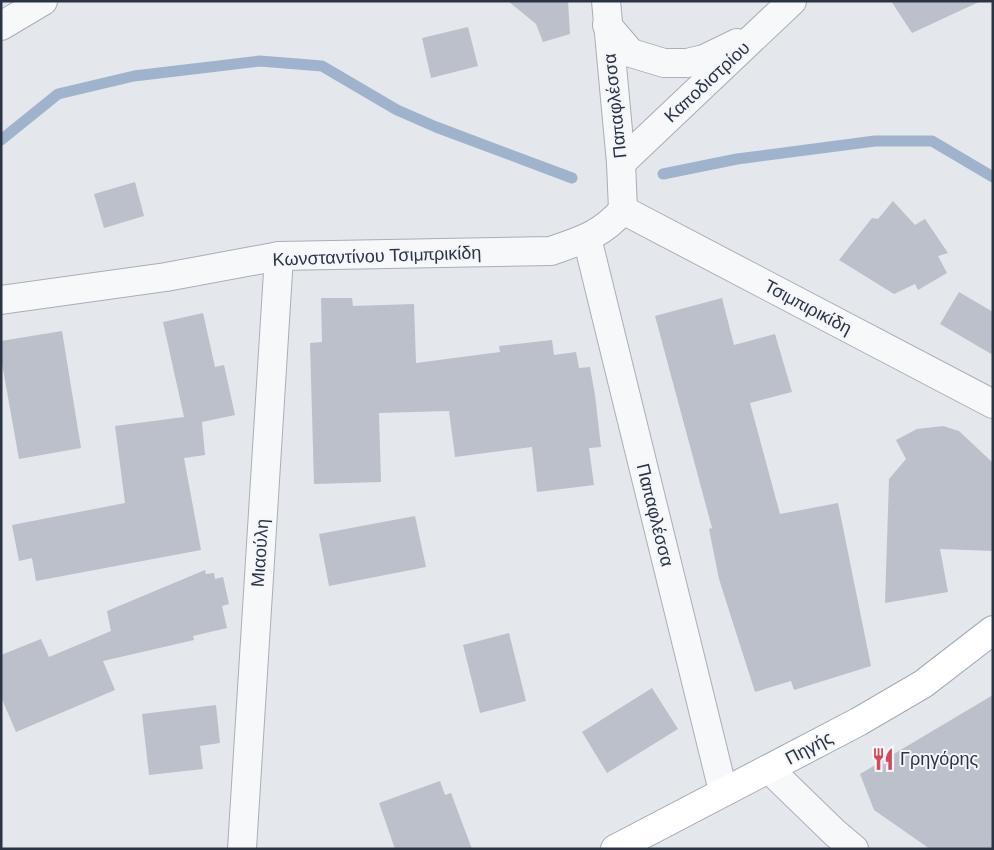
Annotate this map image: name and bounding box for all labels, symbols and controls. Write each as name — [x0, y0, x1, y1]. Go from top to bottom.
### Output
street label: Καποδιστρίου — [659, 36, 755, 128]
street label: Παπαφλέσσα — [598, 52, 632, 160]
street label: Κωνσταντίνου Τσιμπρικίδη — [272, 240, 482, 272]
street label: Τσιμπιρικίδη — [760, 274, 856, 340]
street label: Παπαφλέσσα — [631, 461, 679, 569]
street label: Μιαούλη — [246, 518, 274, 588]
street label: Πηγής — [781, 725, 837, 770]
restaurant icon: Γρηγόρης — [870, 746, 896, 772]
place label: Γρηγόρης — [900, 747, 978, 771]

